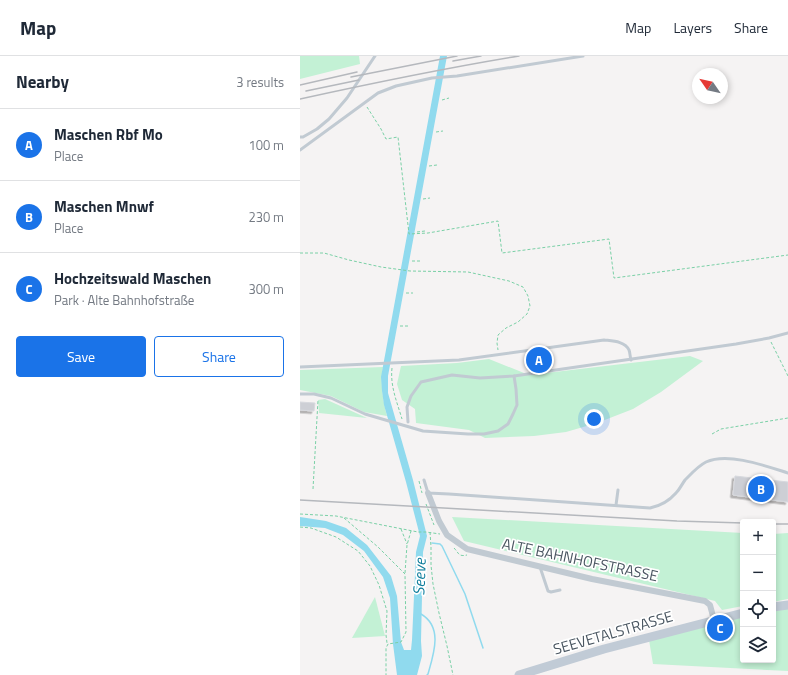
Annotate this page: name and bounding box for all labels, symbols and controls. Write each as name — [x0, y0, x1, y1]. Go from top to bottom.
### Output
text: Map — [20, 13, 56, 42]
text: Map — [625, 17, 651, 38]
text: Layers — [673, 17, 712, 38]
text: Share — [734, 17, 768, 38]
north arrow — [692, 68, 728, 104]
text: Nearby — [16, 69, 69, 95]
text: 3 results — [236, 72, 284, 92]
text: Maschen Rbf Mo — [54, 123, 163, 146]
text: A — [25, 135, 33, 155]
text: 100 m — [248, 135, 284, 155]
text: Place — [54, 146, 83, 166]
text: Maschen Mnwf — [54, 195, 154, 218]
text: B — [25, 207, 33, 227]
text: 230 m — [248, 207, 284, 227]
text: Place — [54, 218, 83, 238]
text: Hochzeitswald Maschen — [54, 267, 211, 290]
text: C — [25, 279, 33, 299]
text: 300 m — [248, 279, 284, 299]
text: Park · Alte Bahnhofstraße — [54, 290, 194, 310]
button: Save — [16, 336, 146, 377]
button: Share — [154, 336, 284, 377]
pin: A — [526, 345, 552, 375]
your location — [584, 409, 604, 429]
pin: B — [748, 474, 774, 504]
map controls — [740, 519, 776, 663]
button: + — [740, 519, 776, 555]
street label: ALTE BAHNHOFSTRASSE — [500, 532, 660, 587]
button: − — [740, 555, 776, 591]
water label: Seeve — [406, 556, 432, 596]
button: locate — [740, 591, 776, 627]
street label: SEEVETALSTRASSE — [550, 604, 675, 661]
pin: C — [707, 613, 733, 643]
button: layers — [740, 627, 776, 663]

